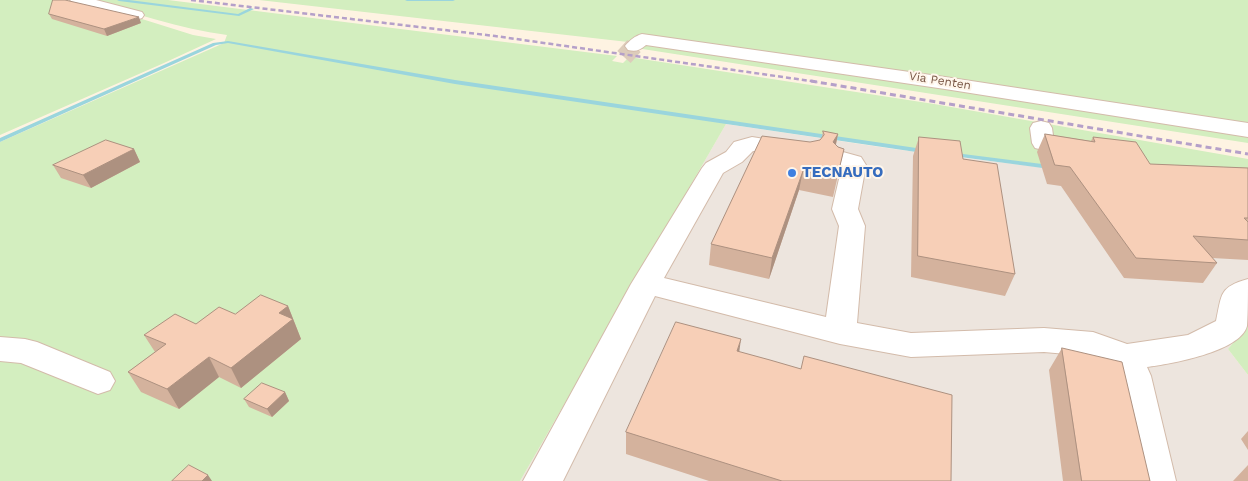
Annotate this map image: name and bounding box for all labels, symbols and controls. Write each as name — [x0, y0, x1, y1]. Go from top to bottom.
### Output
street label: Via Penten — [908, 69, 972, 93]
place label: TECNAUTO — [802, 164, 883, 182]
marker: TECNAUTO — [786, 167, 798, 179]

